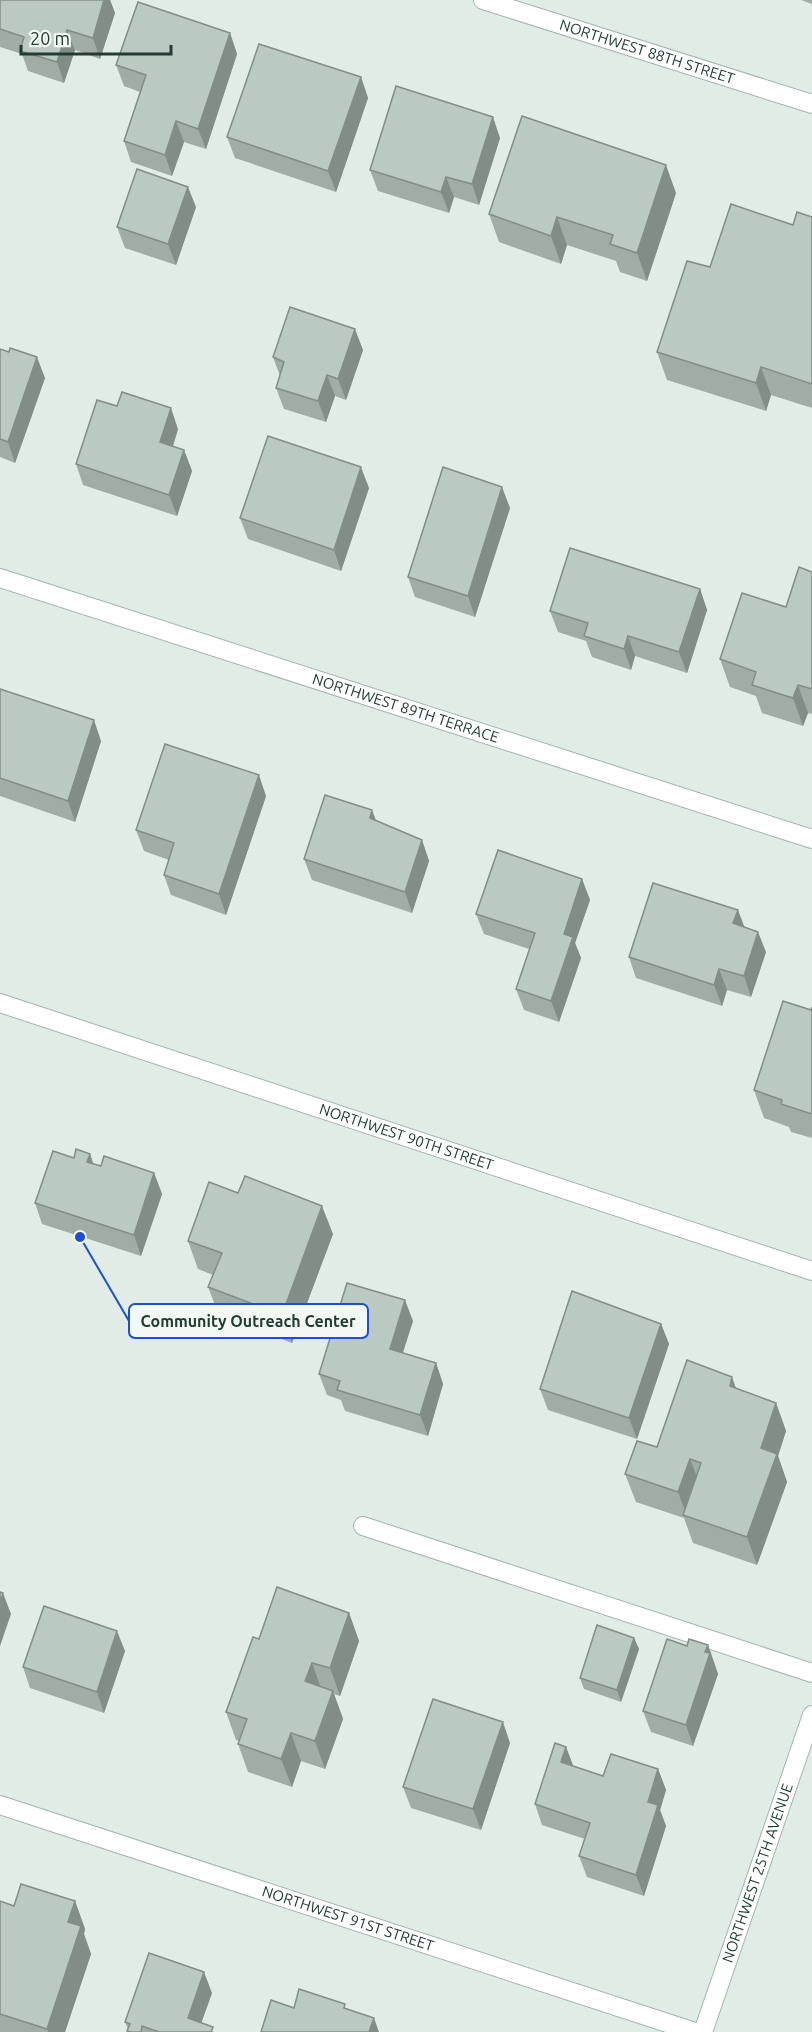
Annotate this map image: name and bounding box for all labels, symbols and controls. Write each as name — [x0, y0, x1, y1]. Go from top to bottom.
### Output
street label: NORTHWEST 88TH STREET — [558, 16, 737, 87]
scale bar — [21, 18, 171, 56]
text: 20 m — [30, 28, 70, 48]
street label: NORTHWEST 89TH TERRACE — [310, 670, 501, 746]
street label: NORTHWEST 90TH STREET — [317, 1100, 496, 1174]
callout: Community Outreach Center — [129, 1304, 368, 1338]
text: Community Outreach Center — [140, 1312, 356, 1330]
street label: NORTHWEST 25TH AVENUE — [719, 1781, 796, 1965]
street label: NORTHWEST 91ST STREET — [260, 1882, 437, 1954]

